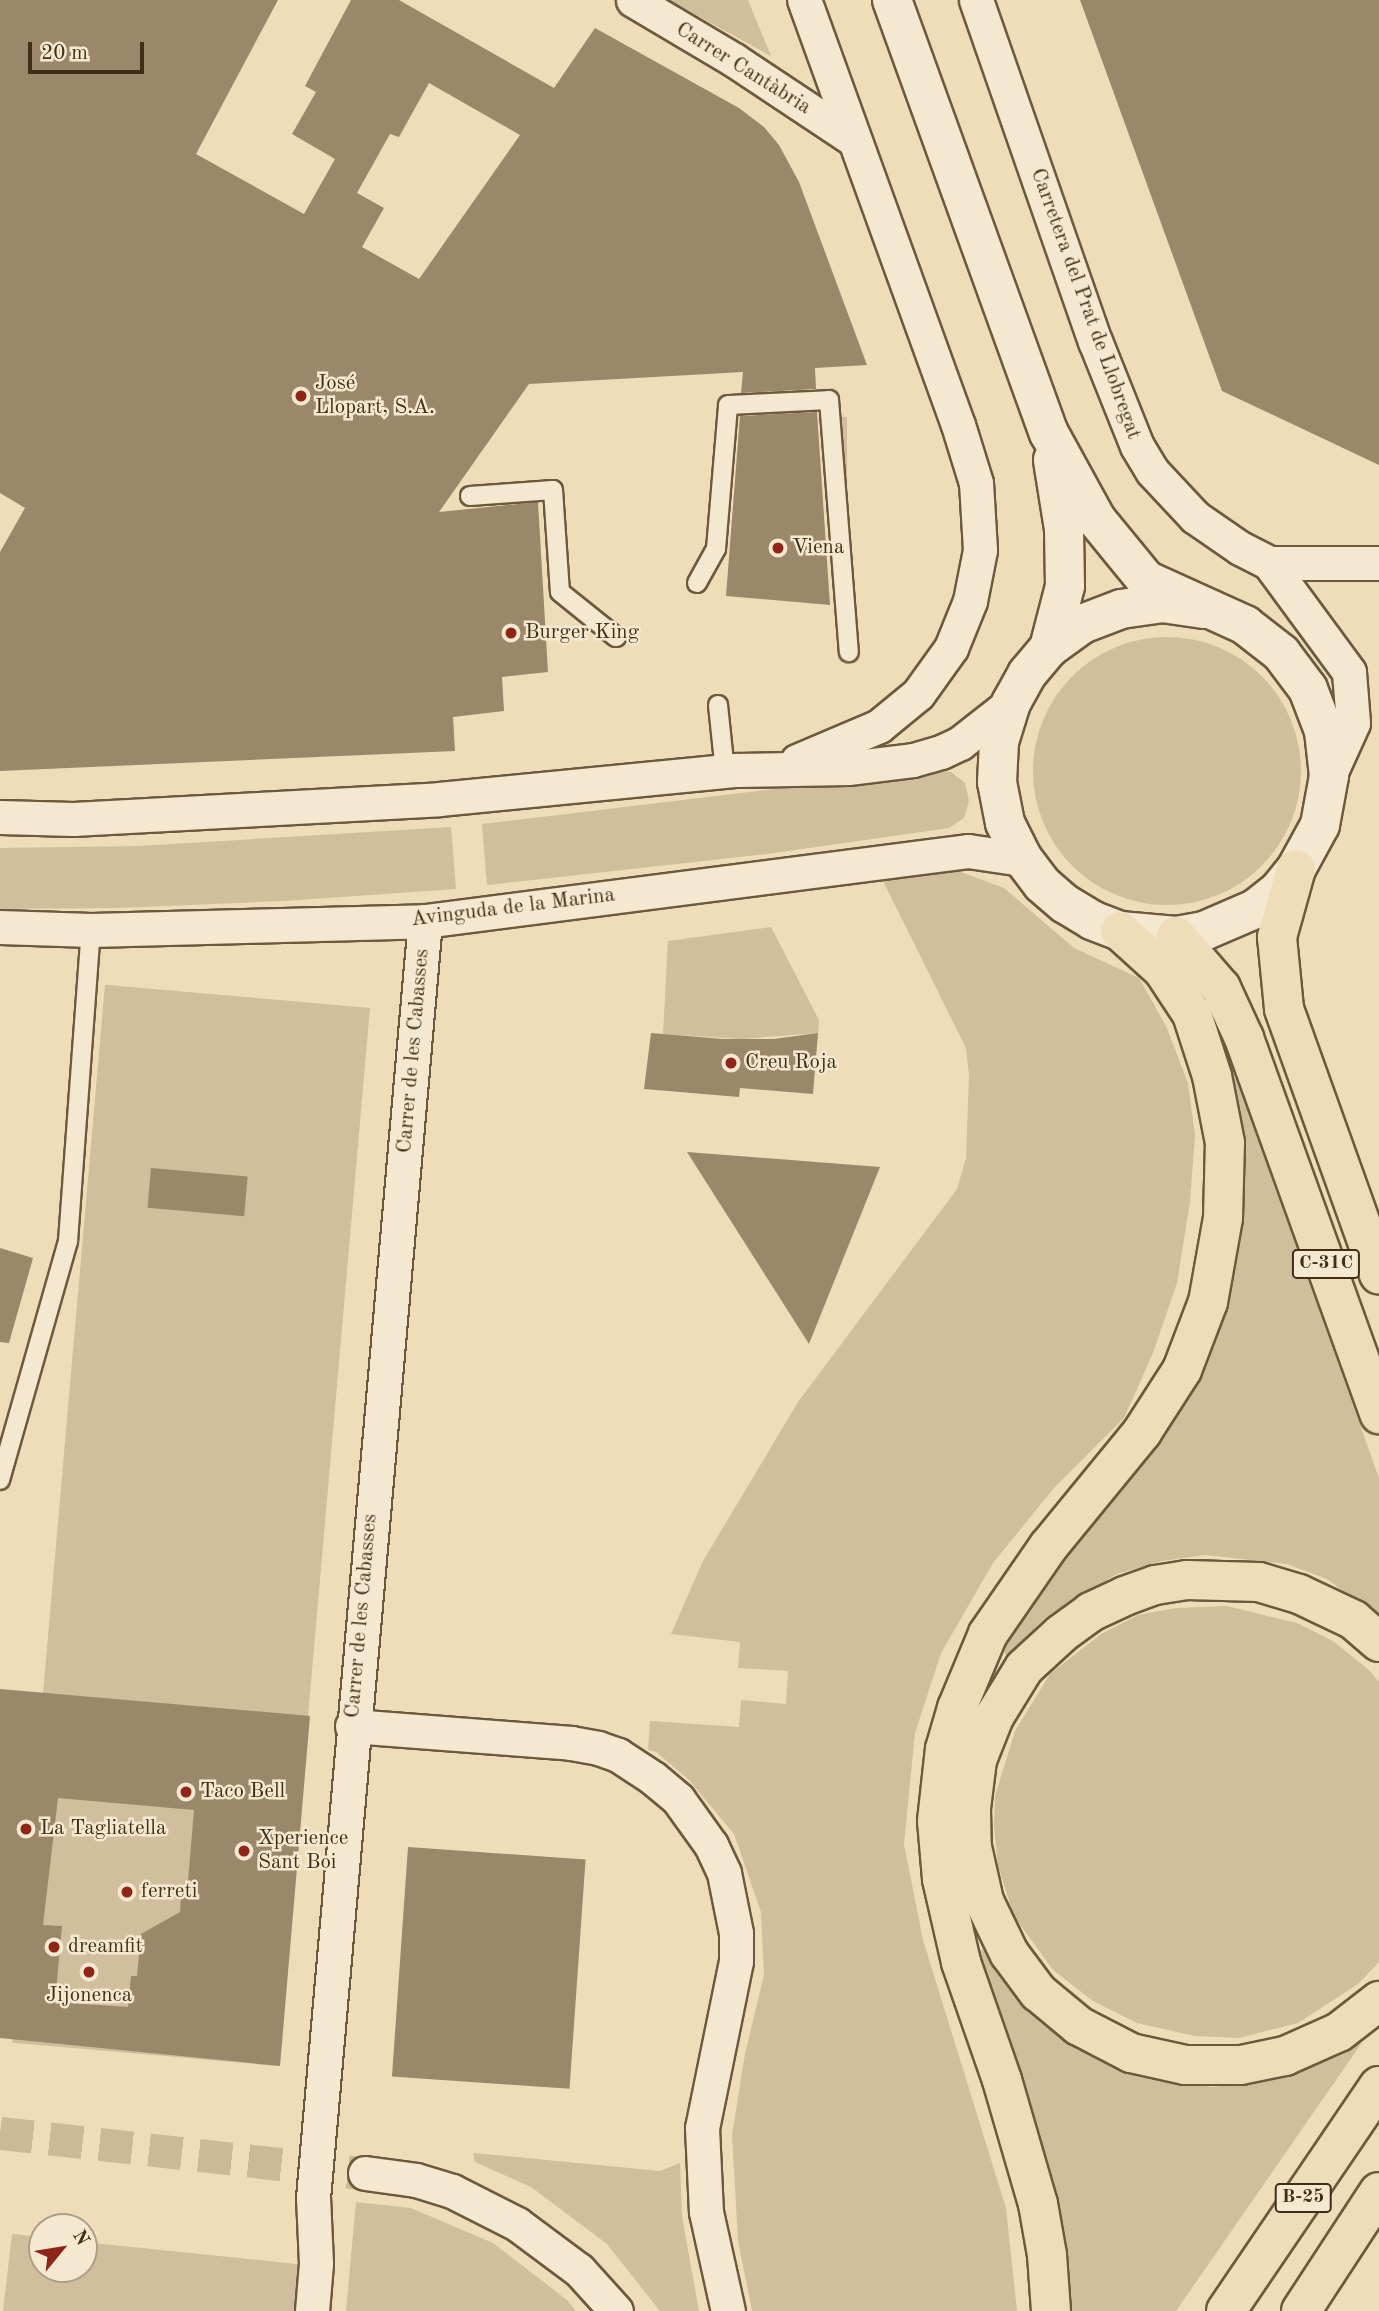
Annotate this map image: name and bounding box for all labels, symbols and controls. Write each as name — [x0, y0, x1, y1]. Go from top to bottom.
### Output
street label: Carrer Cantàbria — [671, 17, 815, 121]
scale bar — [32, 28, 147, 72]
text: 20 m — [41, 43, 88, 64]
street label: Carretera del Prat de Llobregat — [1024, 165, 1146, 443]
place label: José Llopart, S.A. — [315, 371, 435, 421]
marker: José Llopart, S.A. — [293, 388, 309, 404]
place label: Viena — [792, 535, 844, 561]
marker: Viena — [770, 540, 786, 556]
place label: Burger King — [525, 620, 639, 646]
marker: Burger King — [503, 625, 519, 641]
street label: Avinguda de la Marina — [410, 883, 616, 933]
street label: Carrer de les Cabasses — [393, 948, 435, 1154]
place label: Creu Roja — [745, 1050, 837, 1076]
marker: Creu Roja — [723, 1055, 739, 1071]
road number: C-31C — [1291, 1248, 1361, 1280]
street label: Carrer de les Cabasses — [341, 1513, 383, 1719]
place label: Taco Bell — [200, 1779, 285, 1805]
marker: Taco Bell — [178, 1784, 194, 1800]
place label: La Tagliatella — [40, 1816, 166, 1842]
marker: La Tagliatella — [18, 1821, 34, 1837]
place label: Xperience Sant Boi — [258, 1826, 348, 1876]
marker: Xperience Sant Boi — [236, 1843, 252, 1859]
place label: ferreti — [141, 1879, 197, 1905]
marker: ferreti — [119, 1884, 135, 1900]
place label: dreamfit — [68, 1934, 143, 1960]
marker: dreamfit — [46, 1939, 62, 1955]
marker: Jijonenca — [81, 1964, 97, 1980]
place label: Jijonenca — [46, 1983, 132, 2009]
road number: B-25 — [1273, 2182, 1333, 2214]
north arrow — [28, 2213, 98, 2283]
text: N — [68, 2227, 92, 2249]

